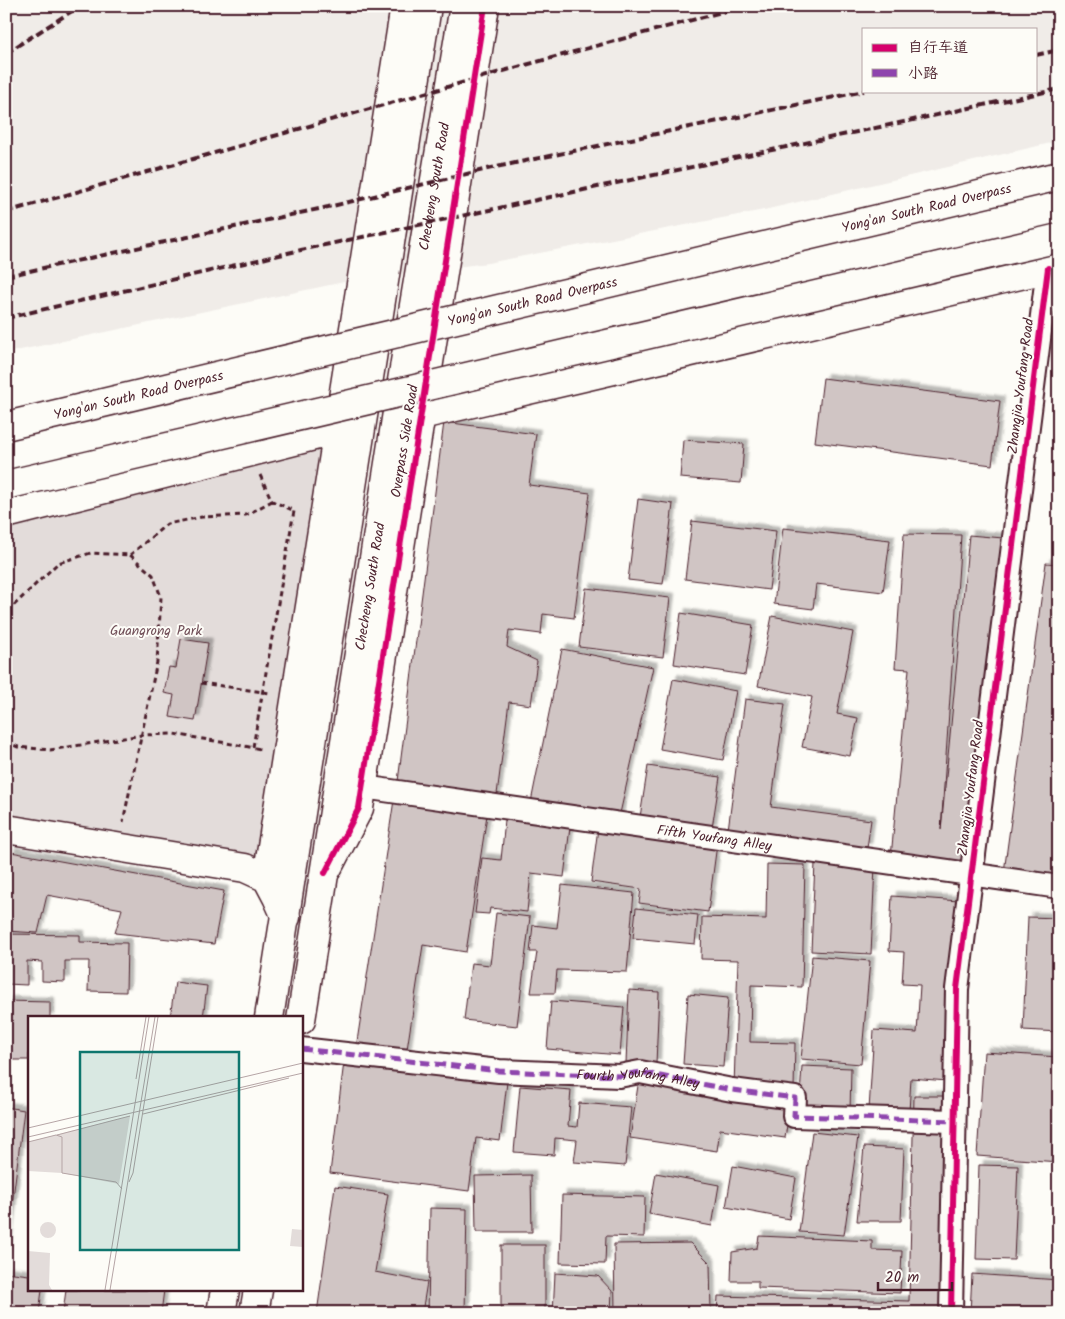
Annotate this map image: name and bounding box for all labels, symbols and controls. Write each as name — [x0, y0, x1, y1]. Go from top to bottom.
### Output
legend — [862, 28, 1038, 92]
text: 自行车道 — [908, 36, 968, 60]
text: 小路 — [908, 62, 938, 86]
street label: Checheng South Road — [413, 120, 456, 252]
street label: Yong'an South Road Overpass — [840, 178, 1014, 239]
street label: Yong'an South Road Overpass — [446, 271, 620, 333]
street label: Zhangjia Youfang Road — [1002, 316, 1040, 455]
street label: Yong'an South Road Overpass — [51, 365, 226, 426]
street label: Overpass Side Road — [385, 382, 425, 499]
street label: Checheng South Road — [350, 520, 392, 652]
park label: Guangrong Park — [110, 620, 202, 642]
street label: Zhangjia Youfang Road — [952, 718, 990, 857]
street label: Fifth Youfang Alley — [656, 819, 773, 858]
inset map — [28, 1016, 302, 1292]
street label: Fourth Youfang Alley — [576, 1062, 702, 1095]
scale bar — [878, 1259, 951, 1291]
text: 20 m — [885, 1266, 919, 1290]

